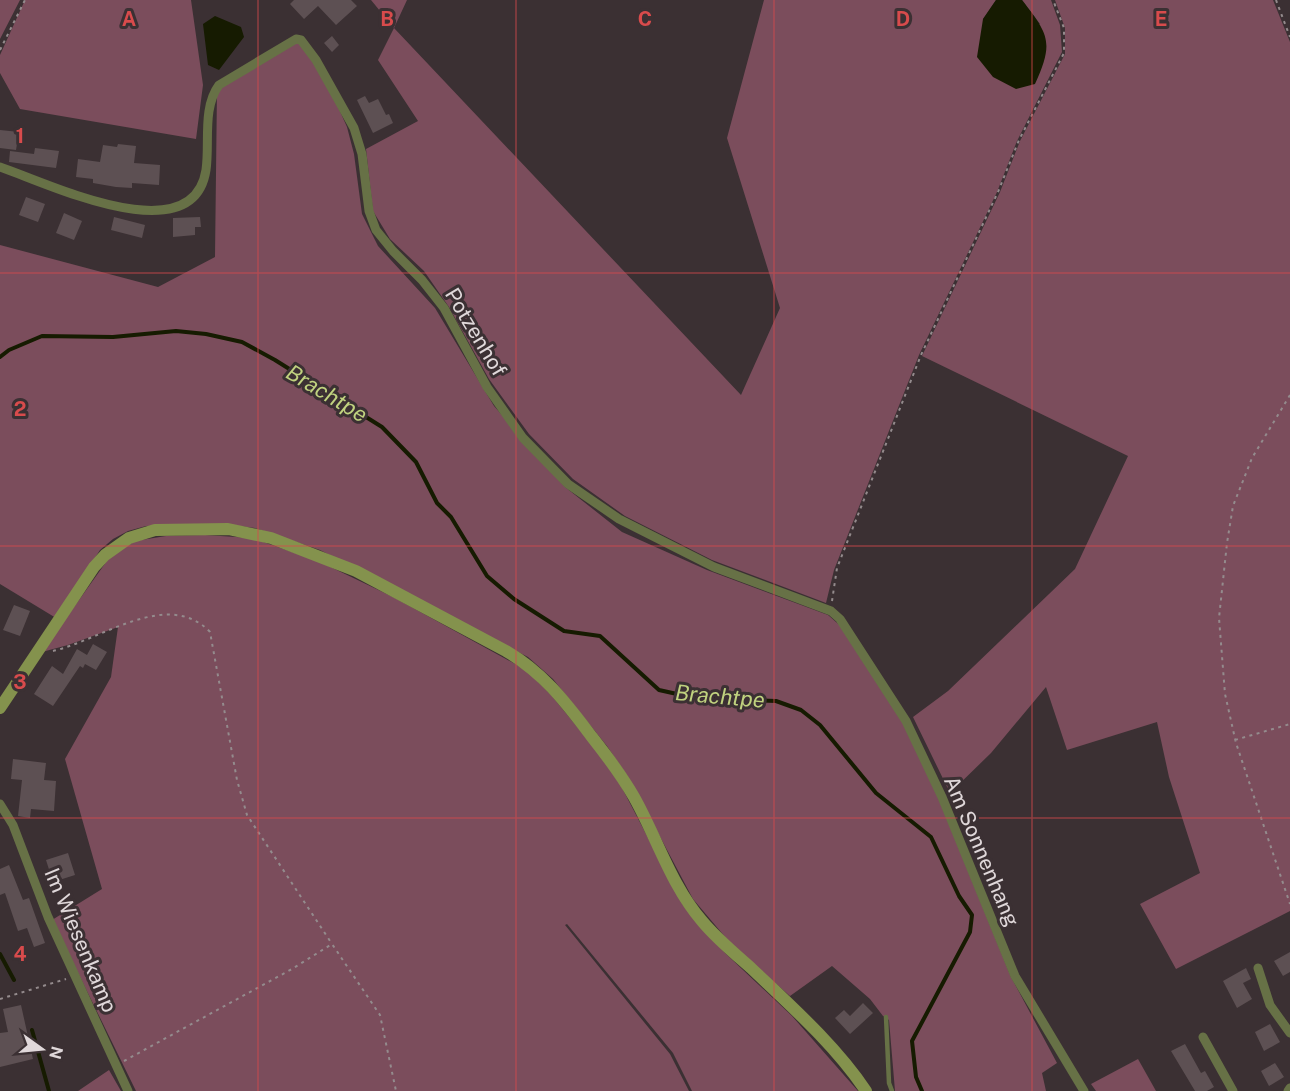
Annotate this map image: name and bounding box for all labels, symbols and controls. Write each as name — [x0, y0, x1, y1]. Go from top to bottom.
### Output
text: A — [122, 7, 136, 31]
text: B — [380, 7, 394, 31]
text: C — [638, 7, 652, 31]
text: D — [896, 7, 910, 31]
text: E — [1155, 7, 1167, 31]
text: 1 — [16, 124, 24, 148]
street label: Potzenhof — [440, 283, 512, 381]
water label: Brachtpe — [282, 359, 372, 427]
text: 2 — [14, 397, 26, 421]
text: 3 — [13, 670, 27, 694]
water label: Brachtpe — [674, 679, 766, 713]
street label: Am Sonnenhang — [939, 772, 1025, 930]
street label: Im Wiesenkamp — [39, 864, 123, 1016]
text: 4 — [13, 942, 27, 966]
north arrow — [12, 1019, 72, 1079]
text: N — [45, 1044, 67, 1061]

